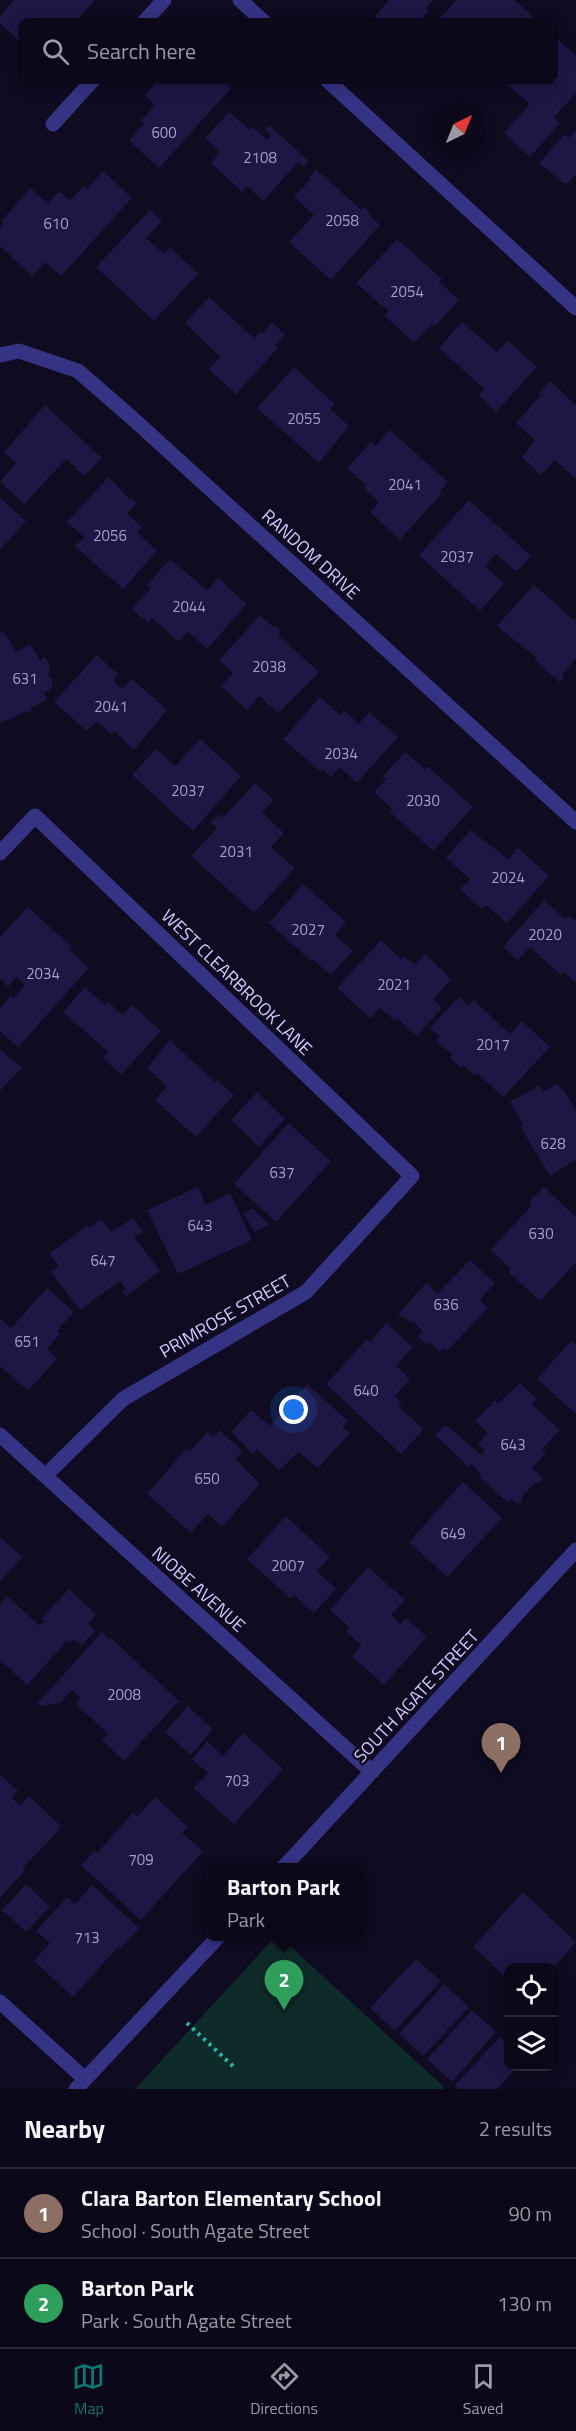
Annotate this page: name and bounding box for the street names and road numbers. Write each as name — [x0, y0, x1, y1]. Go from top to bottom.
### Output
street label: RANDOM DRIVE — [256, 502, 366, 606]
street label: WEST CLEARBROOK LANE — [155, 903, 319, 1061]
street label: PRIMROSE STREET — [154, 1267, 296, 1365]
street label: NIOBE AVENUE — [146, 1540, 252, 1638]
street label: SOUTH AGATE STREET — [347, 1623, 485, 1769]

